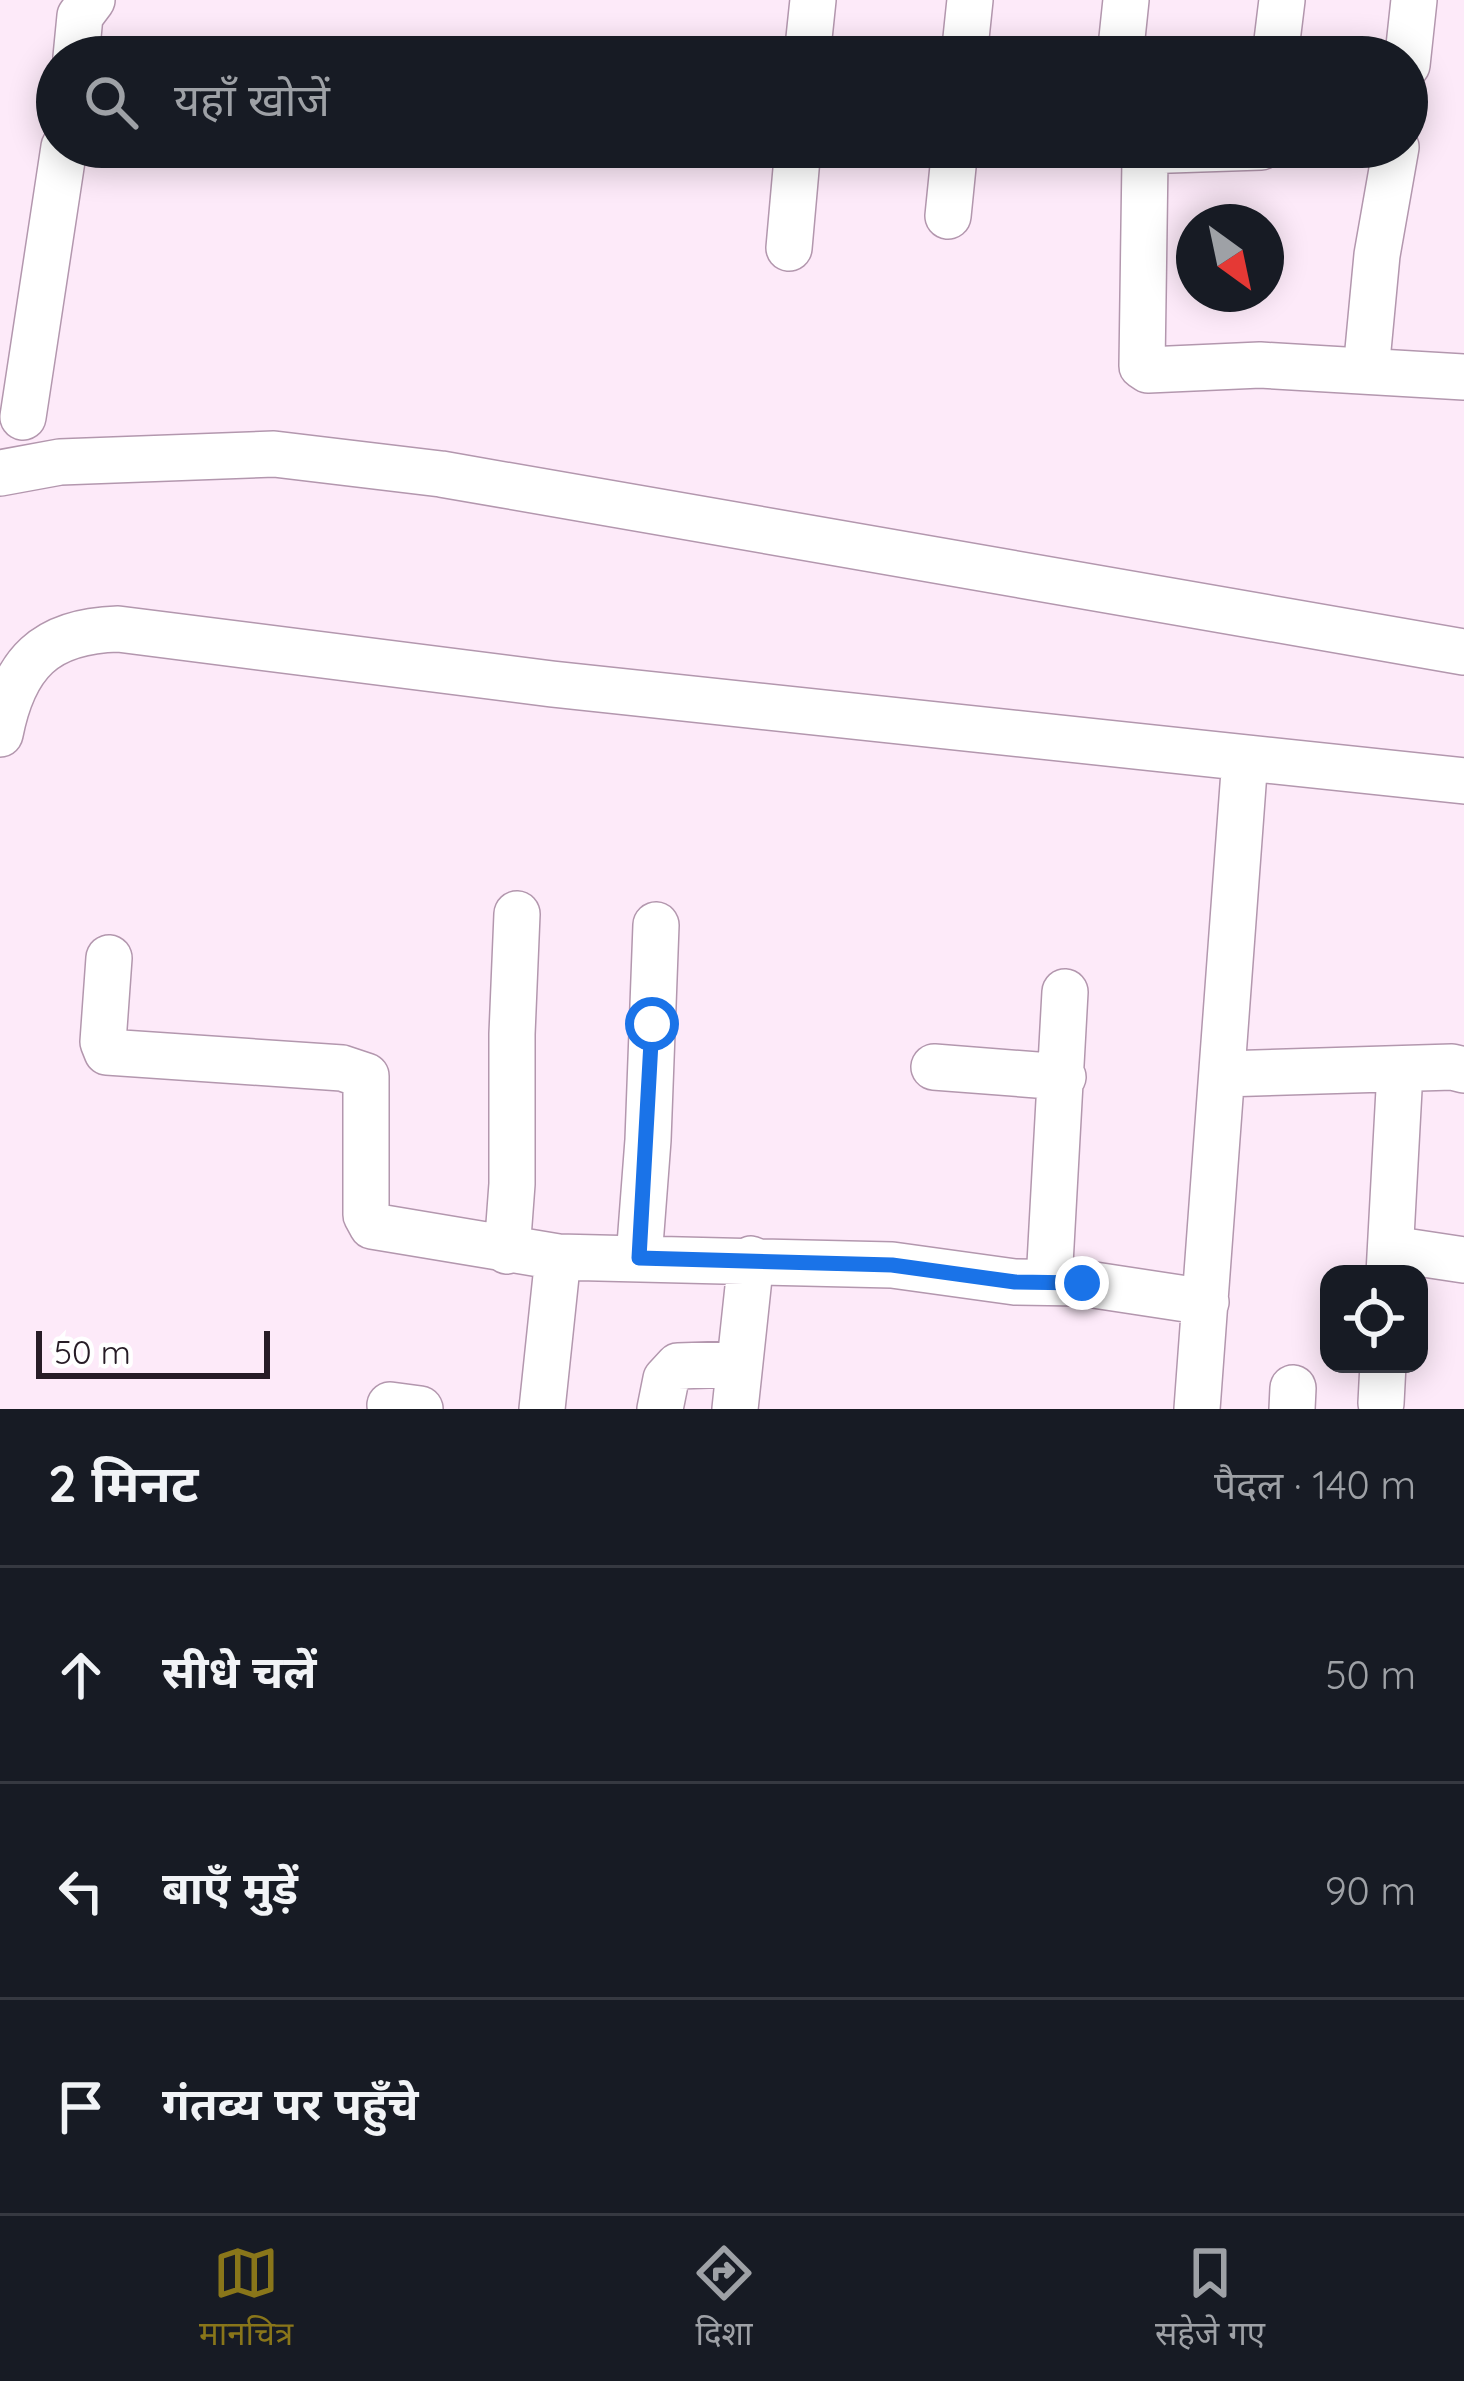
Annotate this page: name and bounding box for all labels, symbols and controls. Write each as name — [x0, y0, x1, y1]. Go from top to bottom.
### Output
search box — [36, 36, 1428, 168]
icon: search — [78, 69, 144, 135]
text: यहाँ खोजें — [174, 71, 330, 127]
north arrow — [1176, 204, 1284, 312]
route start — [625, 997, 679, 1051]
route end — [1055, 1256, 1109, 1310]
map controls — [1320, 1265, 1428, 1373]
button: locate — [1320, 1265, 1428, 1373]
scale bar — [36, 1325, 270, 1378]
text: 50 m — [54, 1331, 131, 1372]
text: 2 मिनट — [48, 1451, 198, 1515]
text: पैदल · 140 m — [1214, 1460, 1416, 1509]
icon: ahead — [48, 1642, 114, 1708]
text: सीधे चलें — [162, 1643, 316, 1699]
text: 50 m — [1325, 1650, 1416, 1699]
icon: left — [48, 1858, 114, 1924]
text: बाएँ मुड़ें — [162, 1859, 298, 1915]
text: 90 m — [1325, 1866, 1416, 1915]
icon: arrive — [48, 2074, 114, 2140]
text: गंतव्य पर पहुँचे — [162, 2075, 419, 2131]
tab: मानचित्र — [199, 2240, 293, 2358]
tab: दिशा — [691, 2240, 757, 2358]
tab: सहेजे गए — [1155, 2240, 1265, 2358]

